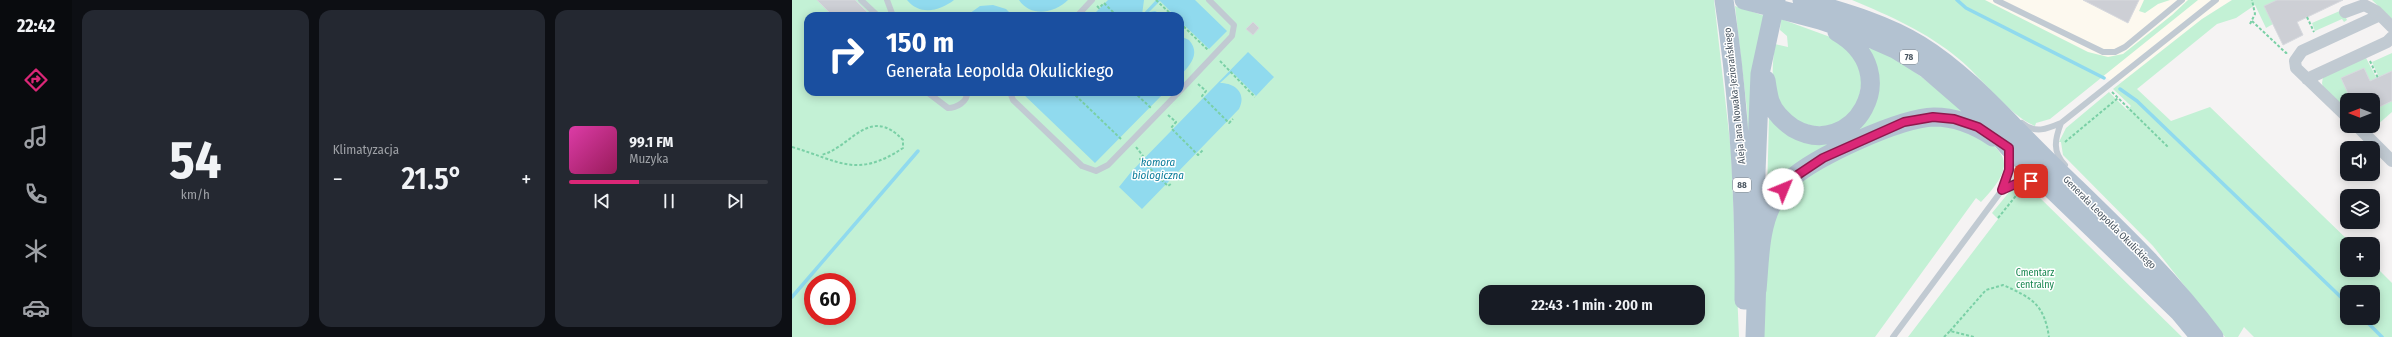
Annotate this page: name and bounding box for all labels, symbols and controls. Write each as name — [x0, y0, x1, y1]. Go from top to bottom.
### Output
text: 22:42 — [17, 15, 55, 37]
text: 150 m — [886, 26, 954, 59]
street label: Aleja Jana Nowaka-Jeziorańskiego — [1722, 27, 1748, 165]
icon: right — [820, 28, 872, 80]
road number: 78 — [1900, 50, 1918, 64]
text: Generała Leopolda Okulickiego — [886, 60, 1114, 82]
icon: directions — [22, 66, 50, 94]
north arrow — [2340, 93, 2380, 133]
map controls — [2340, 93, 2380, 325]
icon: music — [22, 123, 50, 151]
text: 54 — [169, 129, 221, 192]
text: 99.1 FM — [629, 133, 673, 151]
button: sound — [2340, 141, 2380, 181]
text: Klimatyzacja — [333, 142, 399, 157]
text: Muzyka — [629, 151, 669, 166]
water label: komora biologiczna — [1132, 156, 1184, 182]
text: 21.5° — [401, 161, 462, 197]
pin — [2014, 164, 2048, 198]
text: − — [333, 166, 343, 193]
text: + — [521, 166, 531, 193]
position arrow — [1762, 168, 1804, 210]
icon: arrive — [2020, 170, 2042, 192]
street label: Generała Leopolda Okulickiego — [2060, 174, 2158, 272]
road number: 88 — [1733, 178, 1751, 192]
icon: phone — [22, 180, 50, 208]
text: km/h — [181, 187, 210, 202]
button: layers — [2340, 189, 2380, 229]
icon: previous — [591, 190, 613, 212]
icon: pause — [658, 190, 680, 212]
icon: next — [724, 190, 746, 212]
icon: climate — [22, 237, 50, 265]
button: + — [2340, 237, 2380, 277]
park label: Cmentarz centralny — [2016, 267, 2054, 291]
speed limit sign: 60 — [804, 273, 856, 325]
button: − — [2340, 285, 2380, 325]
icon: car — [22, 294, 50, 322]
text: 22:43 · 1 min · 200 m — [1531, 296, 1653, 314]

